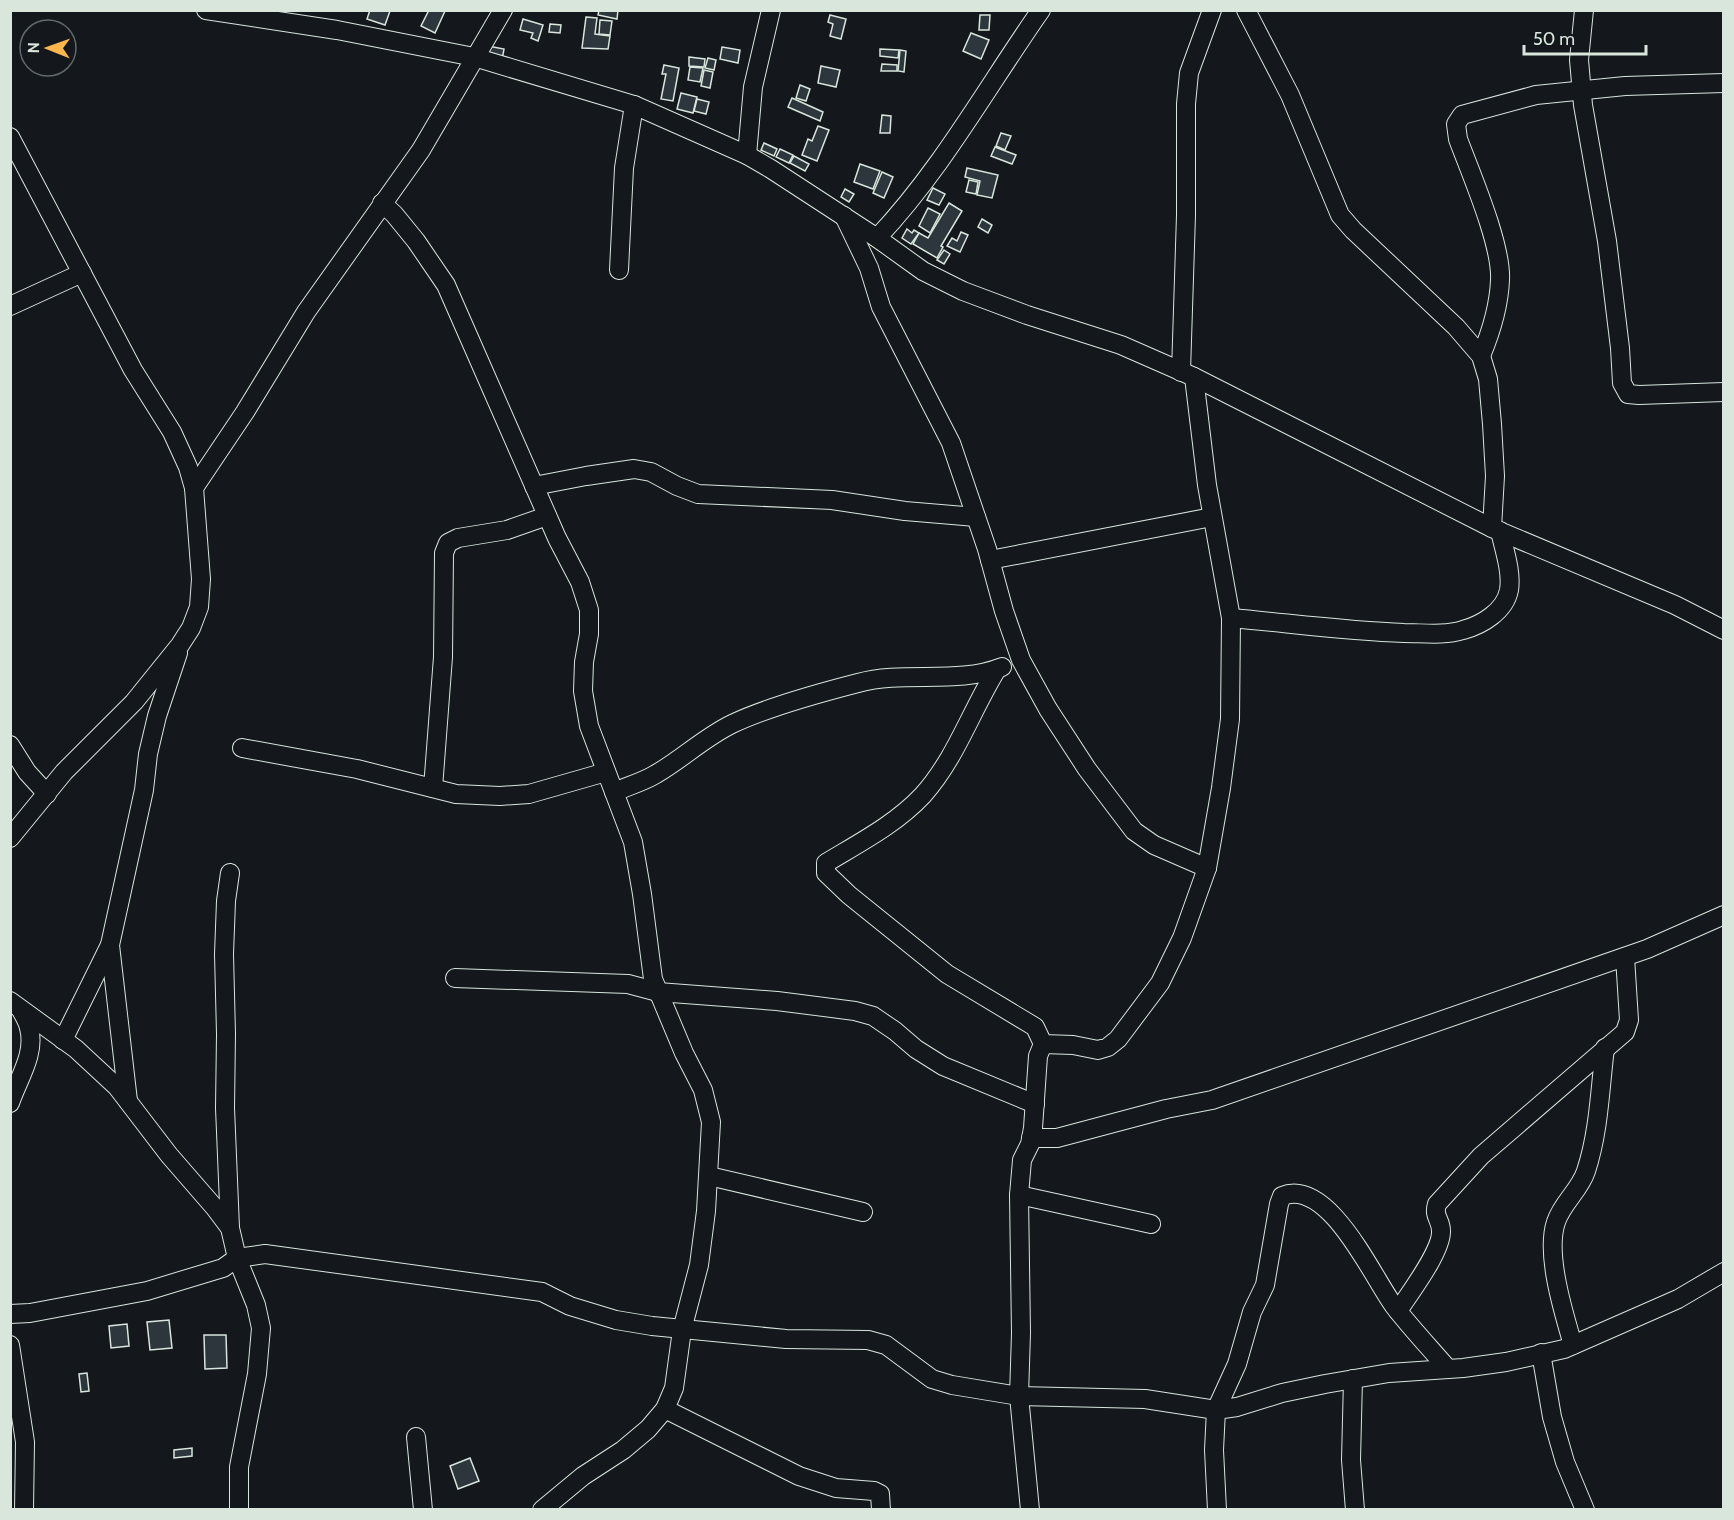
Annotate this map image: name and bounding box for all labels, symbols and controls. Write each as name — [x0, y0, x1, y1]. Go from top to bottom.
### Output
north arrow — [18, 18, 78, 78]
scale bar — [1524, 18, 1646, 56]
text: 50 m — [1533, 28, 1575, 50]
text: N — [24, 42, 43, 54]

